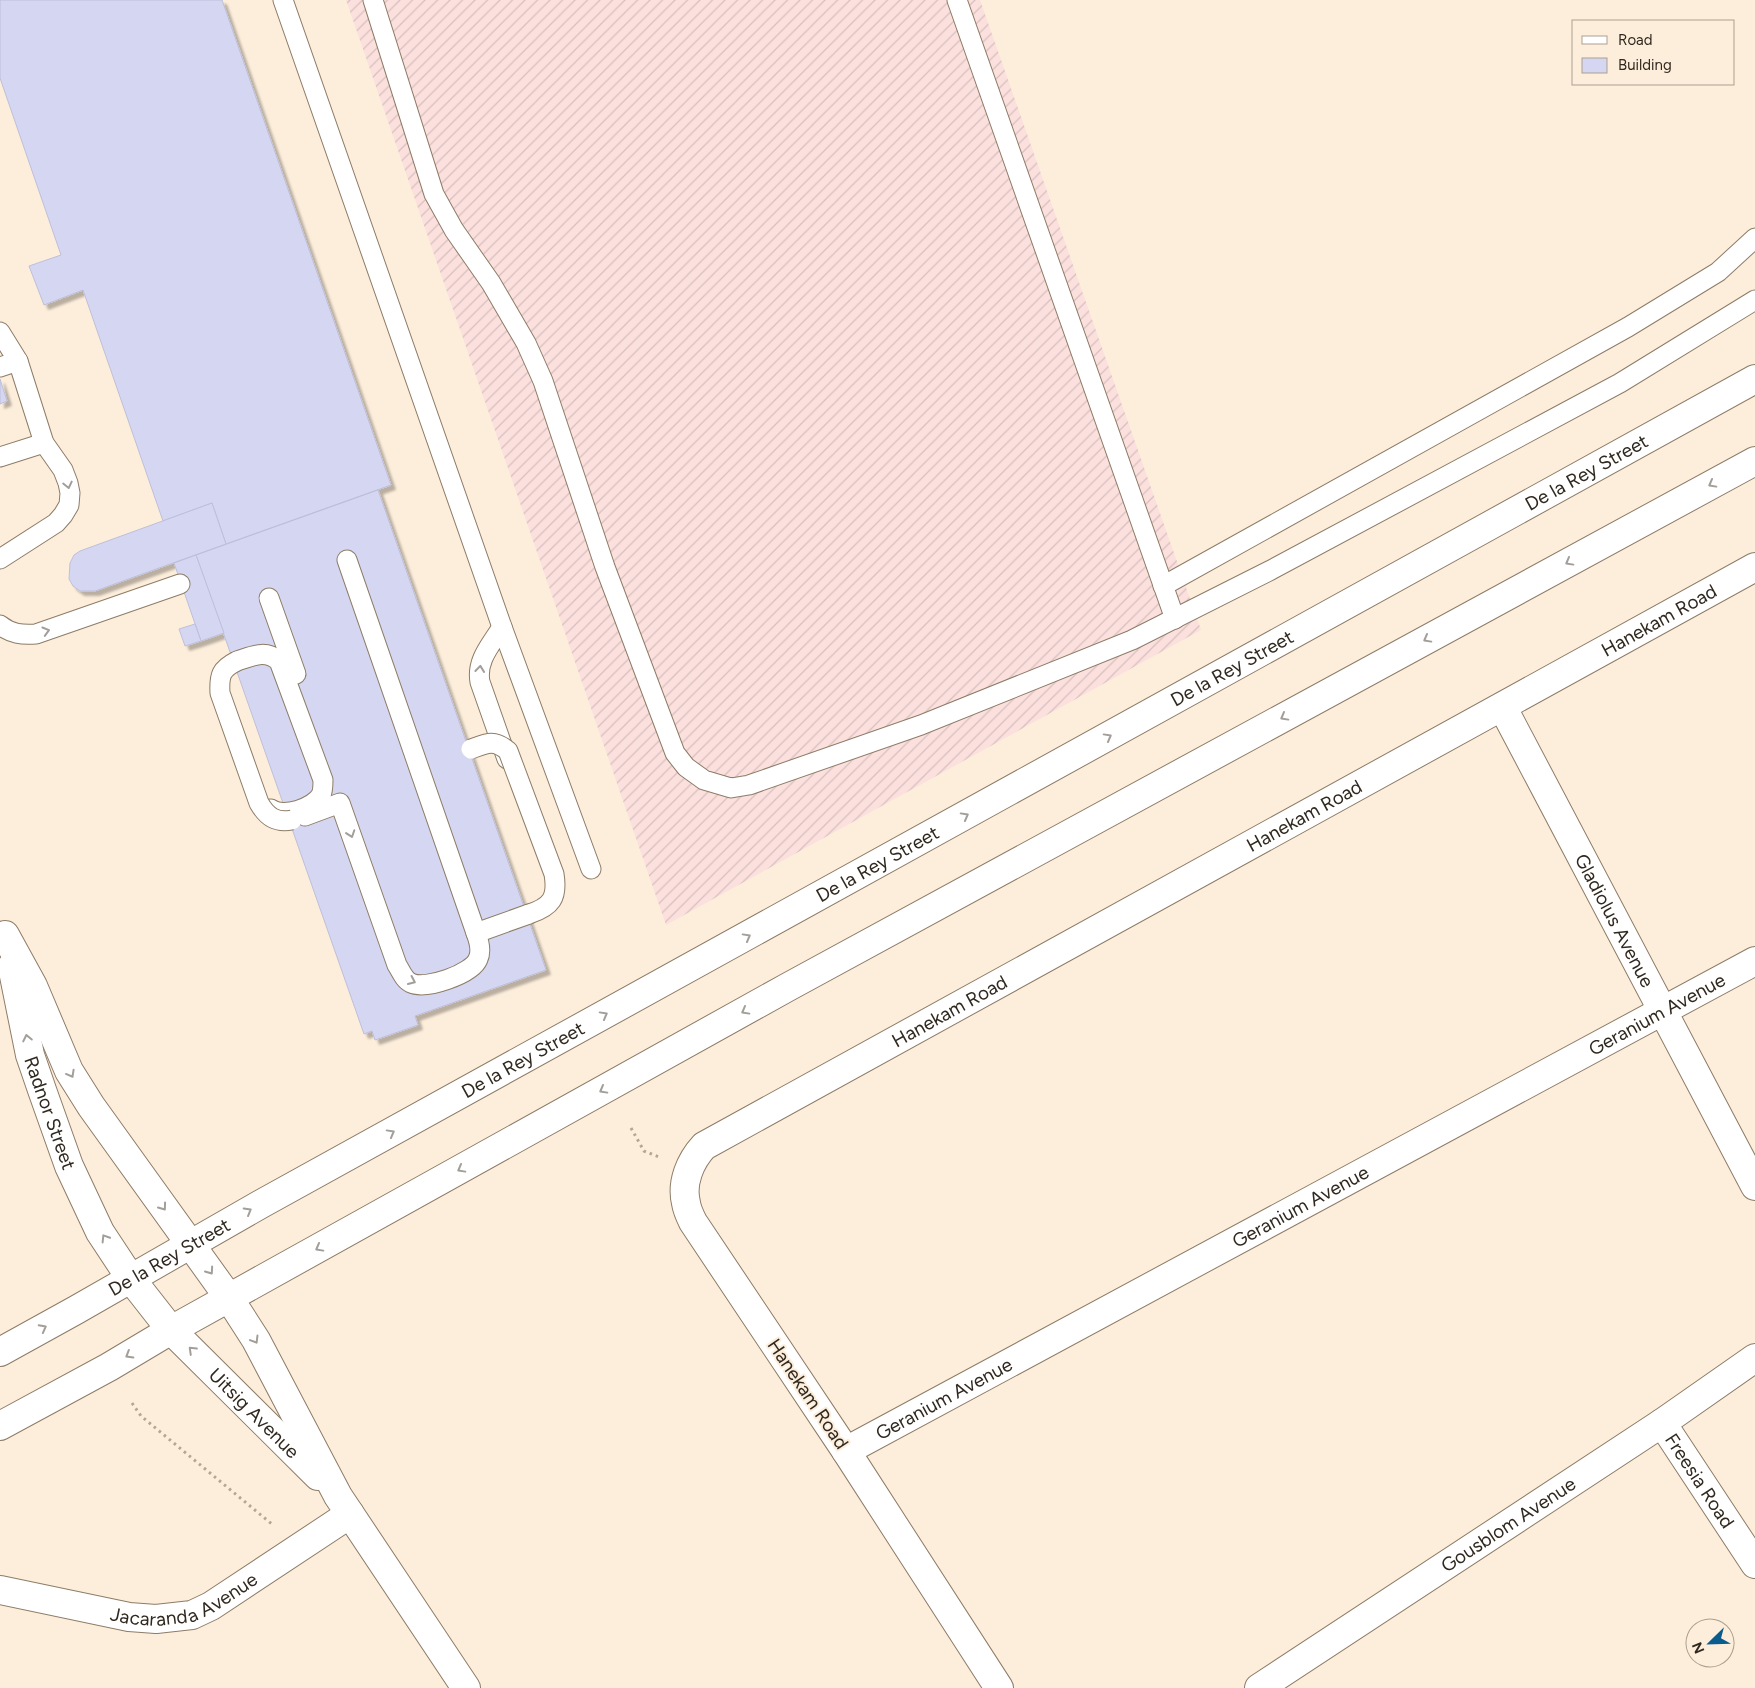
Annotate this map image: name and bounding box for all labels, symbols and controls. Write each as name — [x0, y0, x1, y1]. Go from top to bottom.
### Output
legend — [1572, 20, 1735, 85]
text: Road — [1618, 31, 1653, 49]
text: Building — [1618, 56, 1672, 74]
street label: De la Rey Street — [1521, 429, 1652, 515]
one-way arrow — [1709, 478, 1718, 488]
one-way arrow — [62, 481, 73, 490]
one-way arrow — [1566, 555, 1575, 565]
street label: Hanekam Road — [1597, 579, 1720, 661]
street label: De la Rey Street — [1166, 625, 1297, 711]
one-way arrow — [41, 626, 49, 636]
one-way arrow — [1423, 633, 1432, 643]
one-way arrow — [475, 665, 486, 673]
one-way arrow — [1280, 711, 1289, 721]
one-way arrow — [1102, 733, 1111, 743]
street label: Hanekam Road — [1242, 774, 1366, 856]
one-way arrow — [960, 812, 969, 822]
street label: De la Rey Street — [812, 821, 943, 907]
one-way arrow — [345, 829, 355, 838]
street label: Gladiolus Avenue — [1570, 850, 1660, 991]
one-way arrow — [741, 933, 750, 943]
street label: Geranium Avenue — [1584, 968, 1729, 1060]
street label: Hanekam Road — [888, 970, 1011, 1052]
one-way arrow — [407, 975, 416, 985]
one-way arrow — [742, 1004, 751, 1014]
one-way arrow — [599, 1011, 608, 1021]
street label: De la Rey Street — [457, 1016, 588, 1103]
one-way arrow — [22, 1034, 32, 1043]
street label: Radnor Street — [20, 1053, 81, 1173]
one-way arrow — [65, 1068, 75, 1077]
one-way arrow — [600, 1083, 609, 1093]
one-way arrow — [385, 1129, 394, 1139]
street label: Geranium Avenue — [1228, 1160, 1372, 1252]
one-way arrow — [458, 1162, 467, 1172]
one-way arrow — [158, 1201, 166, 1210]
one-way arrow — [243, 1208, 252, 1218]
street label: De la Rey Street — [104, 1213, 234, 1301]
one-way arrow — [101, 1234, 111, 1243]
one-way arrow — [316, 1241, 325, 1251]
one-way arrow — [204, 1266, 213, 1275]
one-way arrow — [38, 1325, 47, 1335]
one-way arrow — [248, 1334, 258, 1343]
street label: Hanekam Road — [763, 1334, 853, 1454]
one-way arrow — [189, 1347, 198, 1356]
one-way arrow — [125, 1348, 134, 1358]
street label: Geranium Avenue — [871, 1352, 1016, 1444]
street label: Uitsig Avenue — [204, 1363, 305, 1463]
street label: Freesia Road — [1660, 1429, 1740, 1532]
street label: Gousblom Avenue — [1436, 1472, 1580, 1577]
street label: Jacaranda Avenue — [108, 1567, 261, 1631]
north arrow — [1685, 1618, 1735, 1668]
text: N — [1689, 1640, 1708, 1656]

